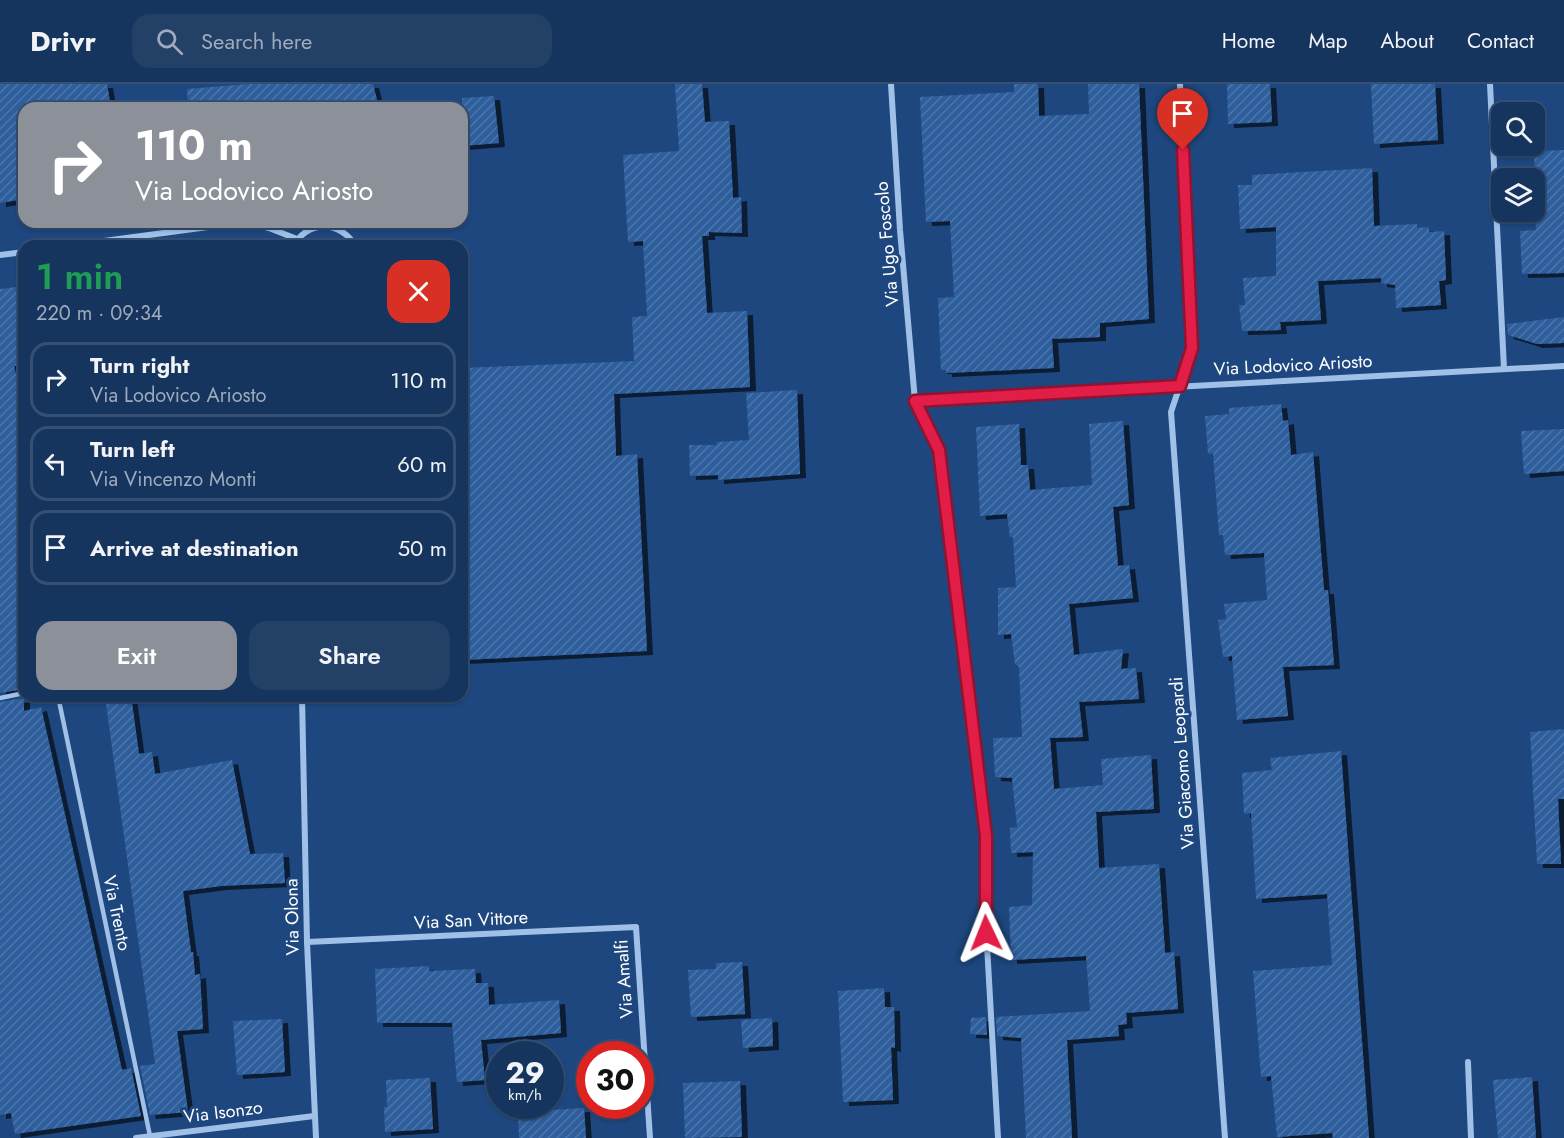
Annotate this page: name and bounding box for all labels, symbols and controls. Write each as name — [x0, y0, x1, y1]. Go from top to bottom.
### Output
search box — [132, 14, 552, 68]
text: Drivr — [30, 21, 96, 62]
icon: search — [153, 25, 186, 58]
text: Search here — [201, 25, 312, 57]
text: Home — [1222, 26, 1275, 56]
text: Map — [1308, 26, 1348, 56]
text: About — [1381, 26, 1434, 56]
text: Contact — [1467, 26, 1534, 56]
pin — [1157, 88, 1208, 150]
icon: arrive — [1166, 97, 1199, 130]
map controls — [1491, 102, 1545, 222]
button: search — [1491, 102, 1545, 156]
text: 110 m — [135, 115, 253, 176]
icon: right — [36, 126, 114, 204]
button: layers — [1491, 168, 1545, 222]
text: Via Lodovico Ariosto — [135, 171, 373, 210]
street label: Via Ugo Foscolo — [869, 180, 905, 308]
text: 1 min — [36, 250, 123, 302]
button: close — [387, 260, 450, 323]
text: 220 m · 09:34 — [36, 299, 162, 328]
street label: Via Lodovico Ariosto — [1213, 348, 1373, 382]
text: Turn right — [90, 349, 190, 381]
icon: right — [39, 363, 72, 396]
text: 110 m — [390, 364, 447, 396]
text: Via Lodovico Ariosto — [90, 381, 266, 410]
text: Turn left — [90, 433, 175, 465]
icon: left — [39, 447, 72, 480]
text: 60 m — [397, 448, 447, 480]
text: Via Vincenzo Monti — [90, 465, 257, 494]
icon: arrive — [39, 531, 72, 564]
text: Arrive at destination — [90, 532, 299, 564]
text: 50 m — [398, 532, 447, 564]
button: Exit — [36, 621, 237, 690]
button: Share — [249, 621, 450, 690]
street label: Via Giacomo Leopardi — [1163, 676, 1201, 850]
street label: Via Trento — [96, 873, 138, 953]
street label: Via Olona — [278, 878, 306, 956]
position arrow — [954, 901, 1018, 965]
street label: Via San Vittore — [413, 904, 529, 936]
street label: Via Amalfi — [608, 939, 640, 1019]
speed limit sign: 30 — [576, 1041, 654, 1119]
text: 29 — [505, 1051, 545, 1094]
text: km/h — [508, 1084, 542, 1106]
street label: Via Isonzo — [182, 1094, 264, 1130]

